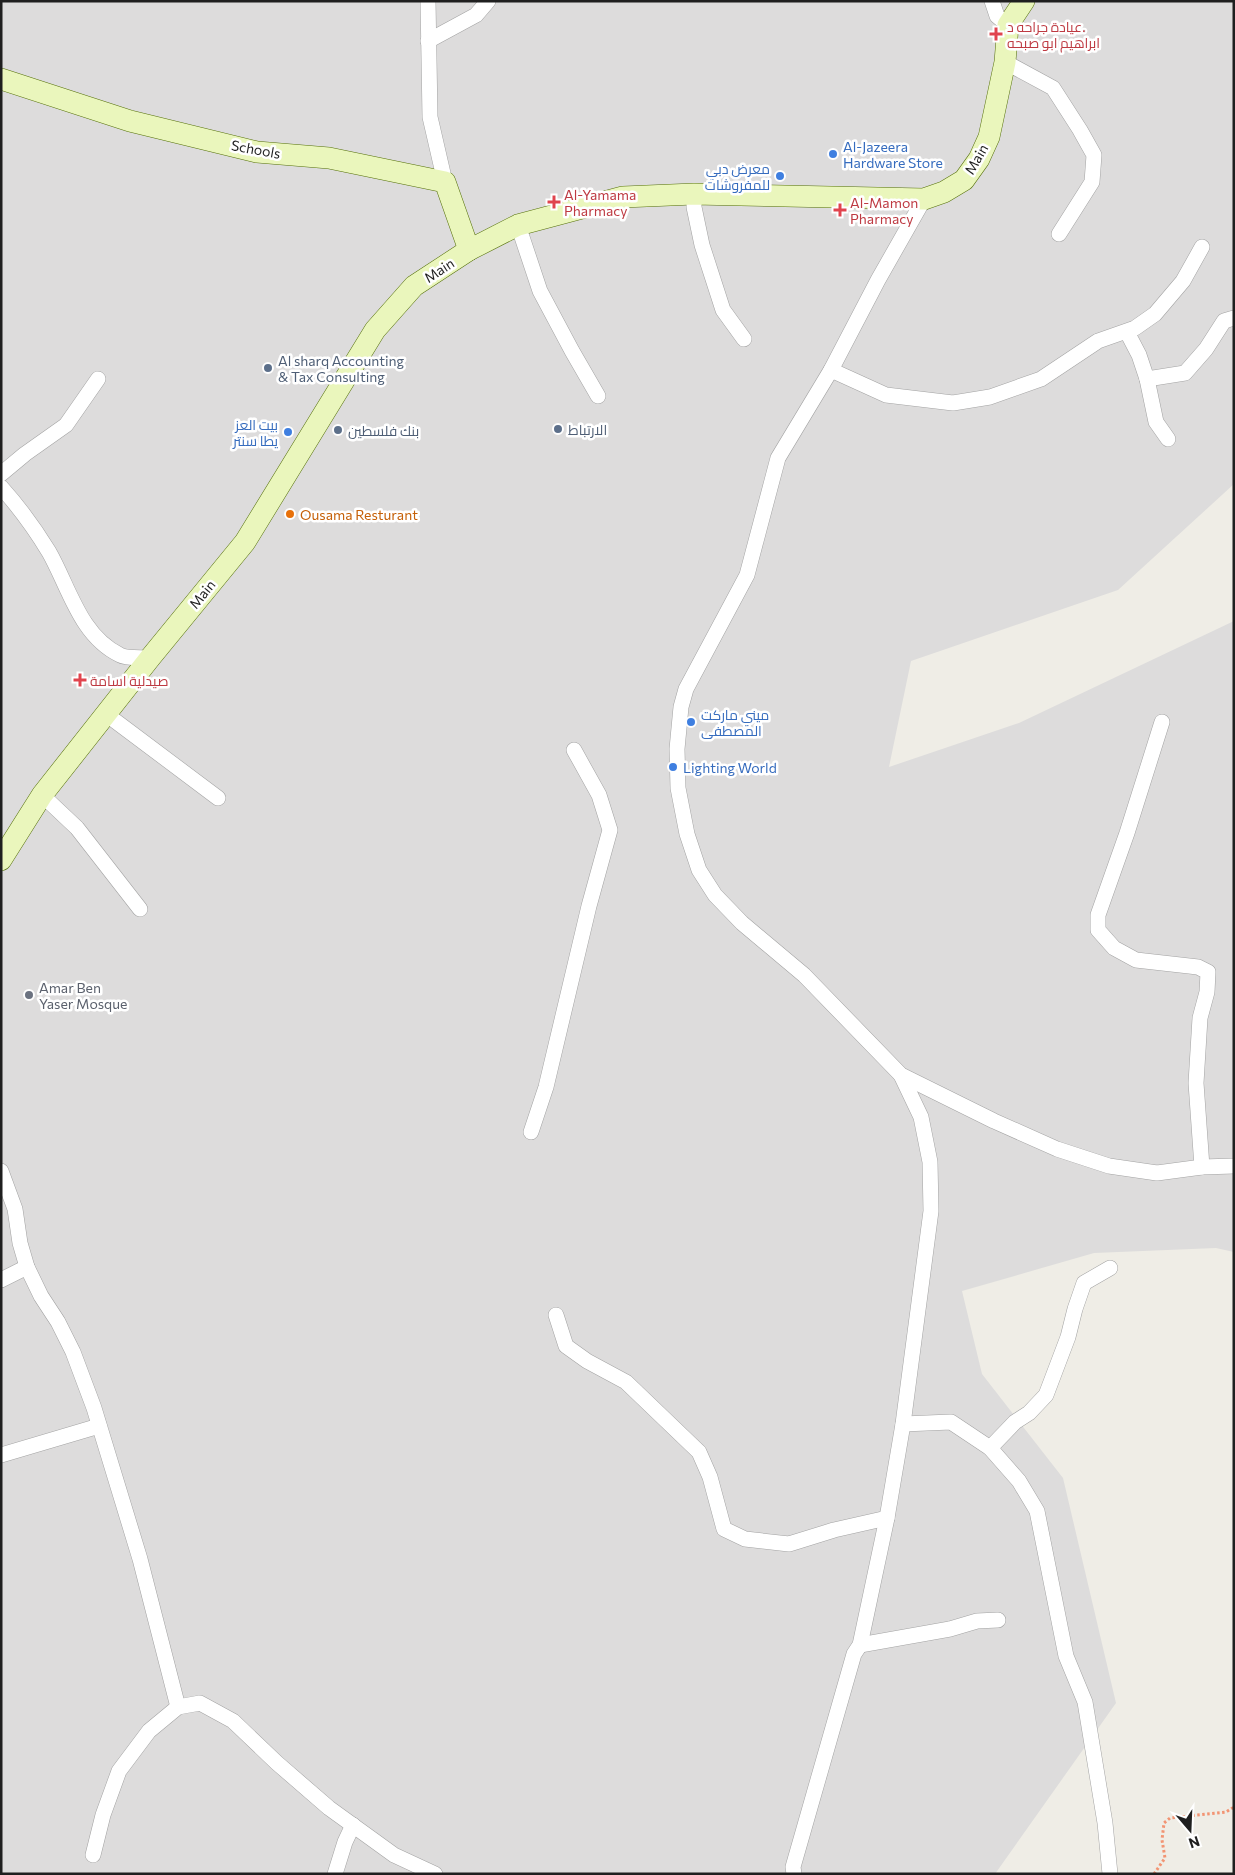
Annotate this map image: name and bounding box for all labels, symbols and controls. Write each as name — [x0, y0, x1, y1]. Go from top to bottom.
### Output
place label: عيادة جراحه د. ابراهيم ابو صبحه — [1007, 18, 1100, 53]
marker: عيادة جراحه د. ابراهيم ابو صبحه — [989, 27, 1003, 41]
street label: Schools — [230, 136, 282, 162]
place label: Al-Jazeera Hardware Store — [843, 138, 943, 171]
street label: Main — [961, 141, 991, 177]
marker: Al-Jazeera Hardware Store — [827, 148, 839, 160]
place label: معرض دبي للمفروشات — [705, 160, 770, 193]
marker: معرض دبي للمفروشات — [774, 170, 786, 182]
place label: Al-Yamama Pharmacy — [564, 186, 636, 219]
place label: Al-Mamon Pharmacy — [850, 194, 918, 227]
marker: Al-Yamama Pharmacy — [548, 196, 560, 208]
marker: Al-Mamon Pharmacy — [834, 204, 846, 216]
street label: Main — [421, 254, 457, 286]
place label: Al sharq Accounting & Tax Consulting — [278, 352, 405, 385]
marker: Al sharq Accounting & Tax Consulting — [262, 362, 274, 374]
place label: بيت العز يطا سنتر — [232, 416, 278, 449]
place label: الارتباط — [568, 421, 607, 438]
place label: بنك فلسطين — [348, 422, 419, 439]
marker: الارتباط — [552, 423, 564, 435]
marker: بنك فلسطين — [332, 424, 344, 436]
marker: بيت العز يطا سنتر — [282, 426, 294, 438]
place label: Ousama Resturant — [300, 506, 418, 523]
marker: Ousama Resturant — [284, 508, 296, 520]
street label: Main — [185, 576, 219, 612]
place label: صيدلية اسامة — [90, 672, 168, 689]
marker: صيدلية اسامة — [74, 674, 86, 686]
place label: ميني ماركت المصطفى — [701, 706, 769, 739]
marker: ميني ماركت المصطفى — [685, 716, 697, 728]
place label: Lighting World — [683, 759, 777, 776]
marker: Lighting World — [667, 761, 679, 773]
place label: Amar Ben Yaser Mosque — [39, 979, 127, 1012]
marker: Amar Ben Yaser Mosque — [23, 989, 35, 1001]
north arrow — [1165, 1805, 1215, 1855]
text: N — [1187, 1833, 1202, 1853]

